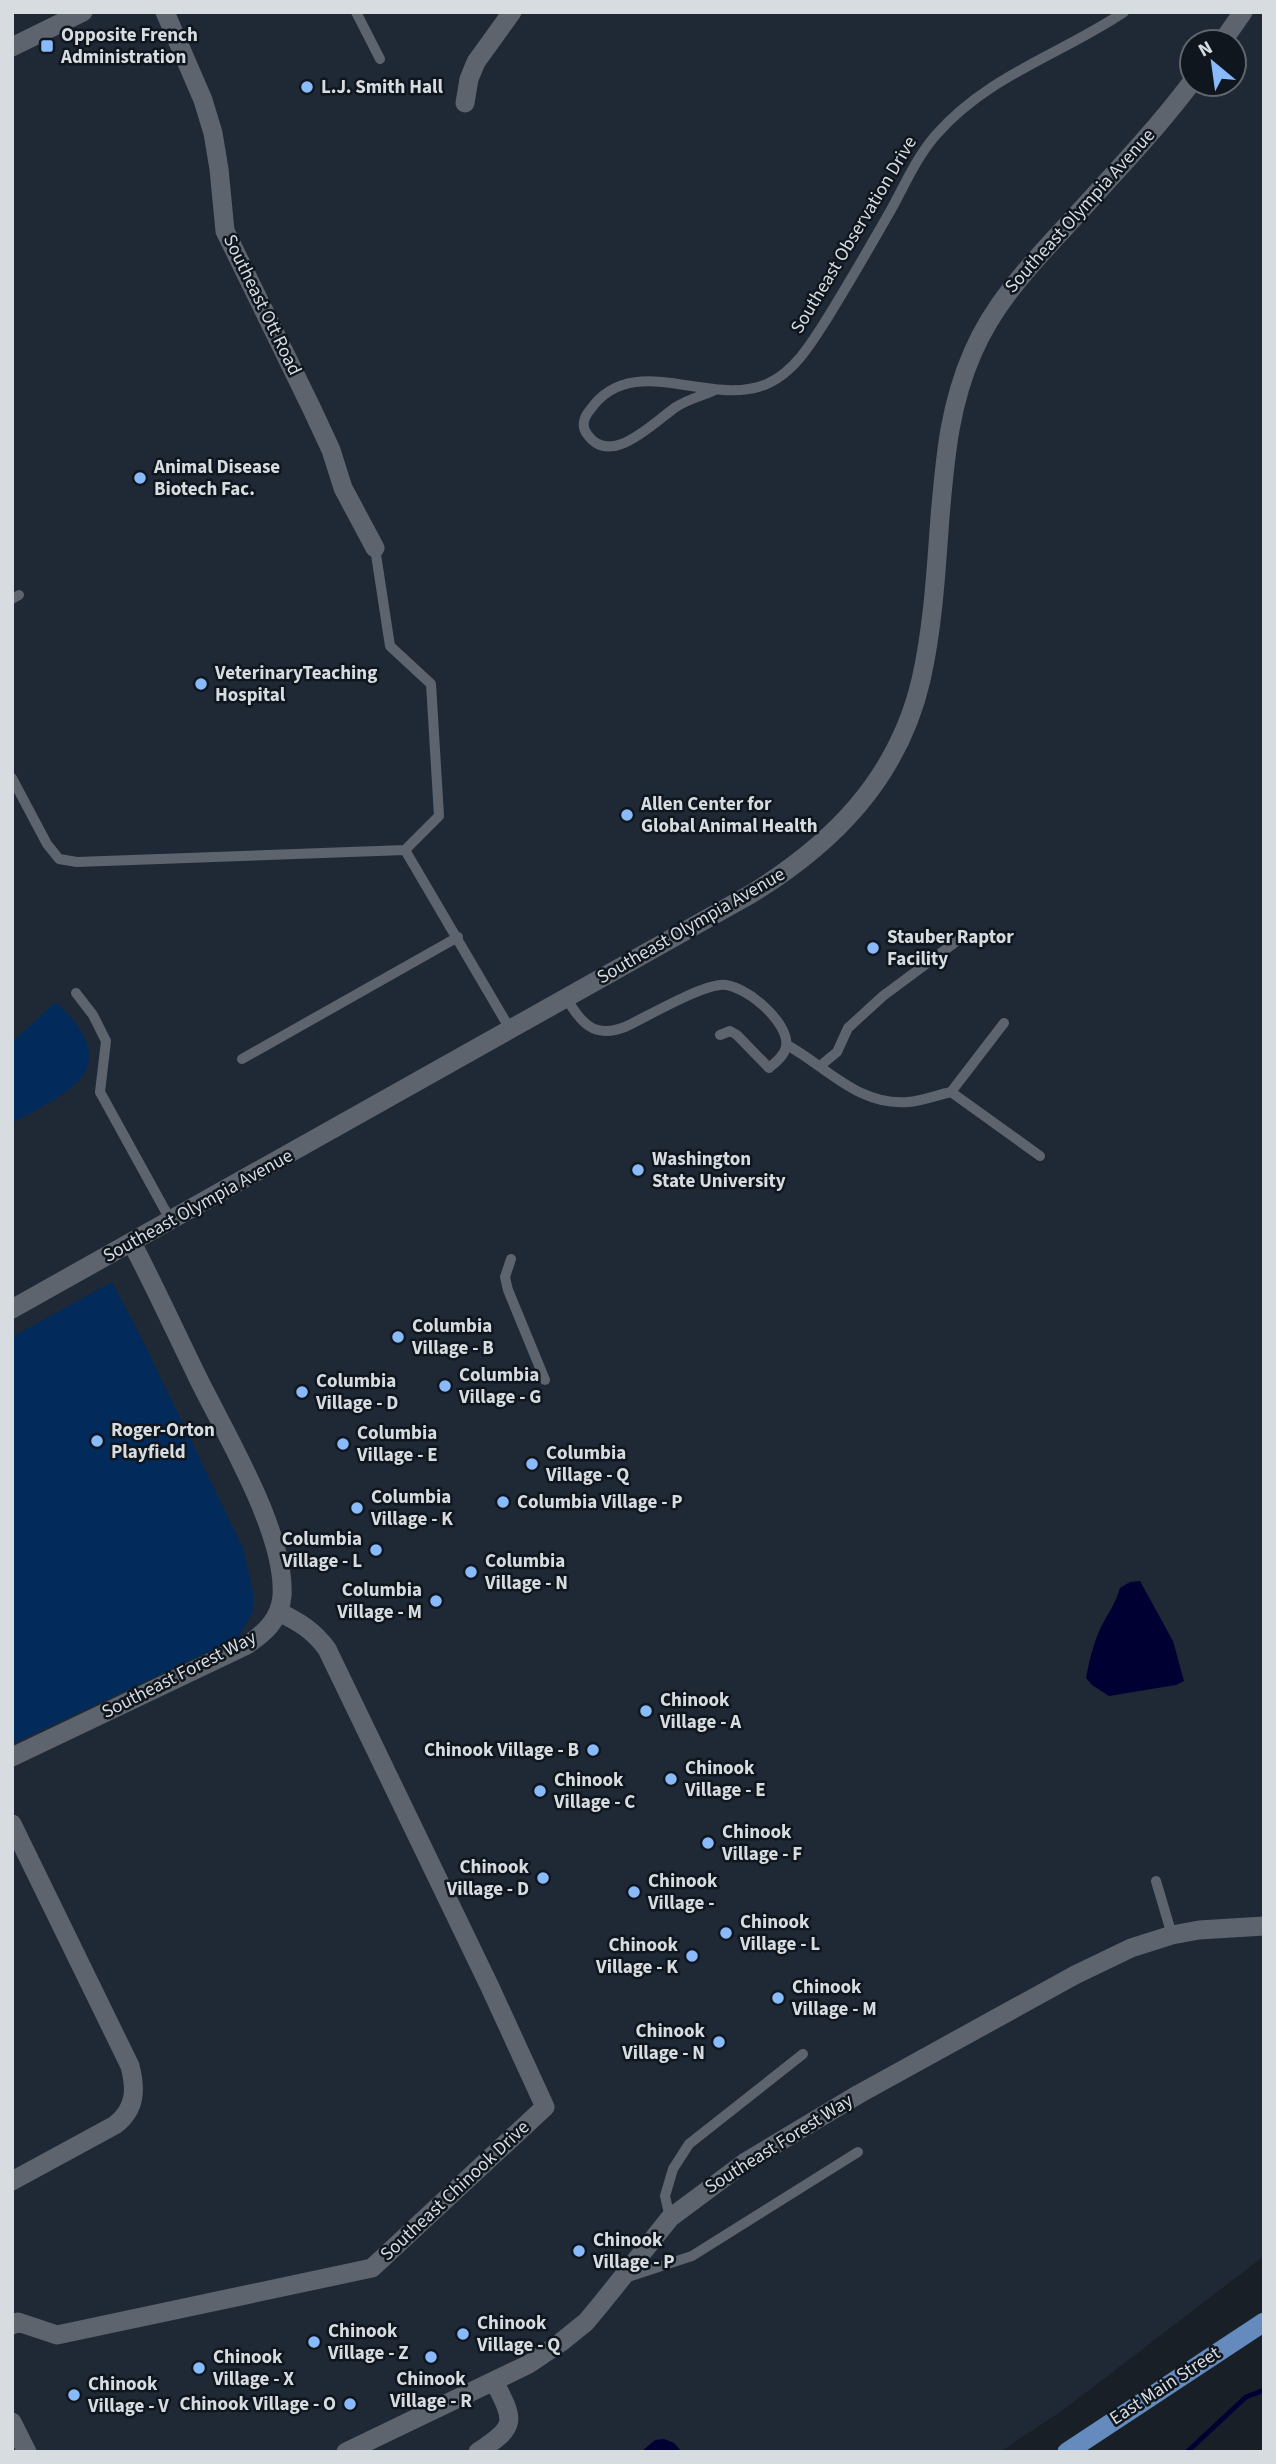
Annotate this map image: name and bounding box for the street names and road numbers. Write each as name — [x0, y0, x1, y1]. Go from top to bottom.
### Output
street label: Southeast Olympia Avenue — [999, 123, 1161, 299]
street label: Southeast Observation Drive — [784, 131, 924, 339]
street label: Southeast Ott Road — [216, 230, 308, 380]
street label: Southeast Olympia Avenue — [592, 861, 790, 991]
street label: Southeast Olympia Avenue — [98, 1142, 298, 1270]
street label: Southeast Forest Way — [97, 1624, 261, 1726]
street label: Southeast Forest Way — [700, 2087, 858, 2201]
street label: Southeast Chinook Drive — [374, 2115, 536, 2267]
street label: East Main Street — [1104, 2340, 1226, 2432]

